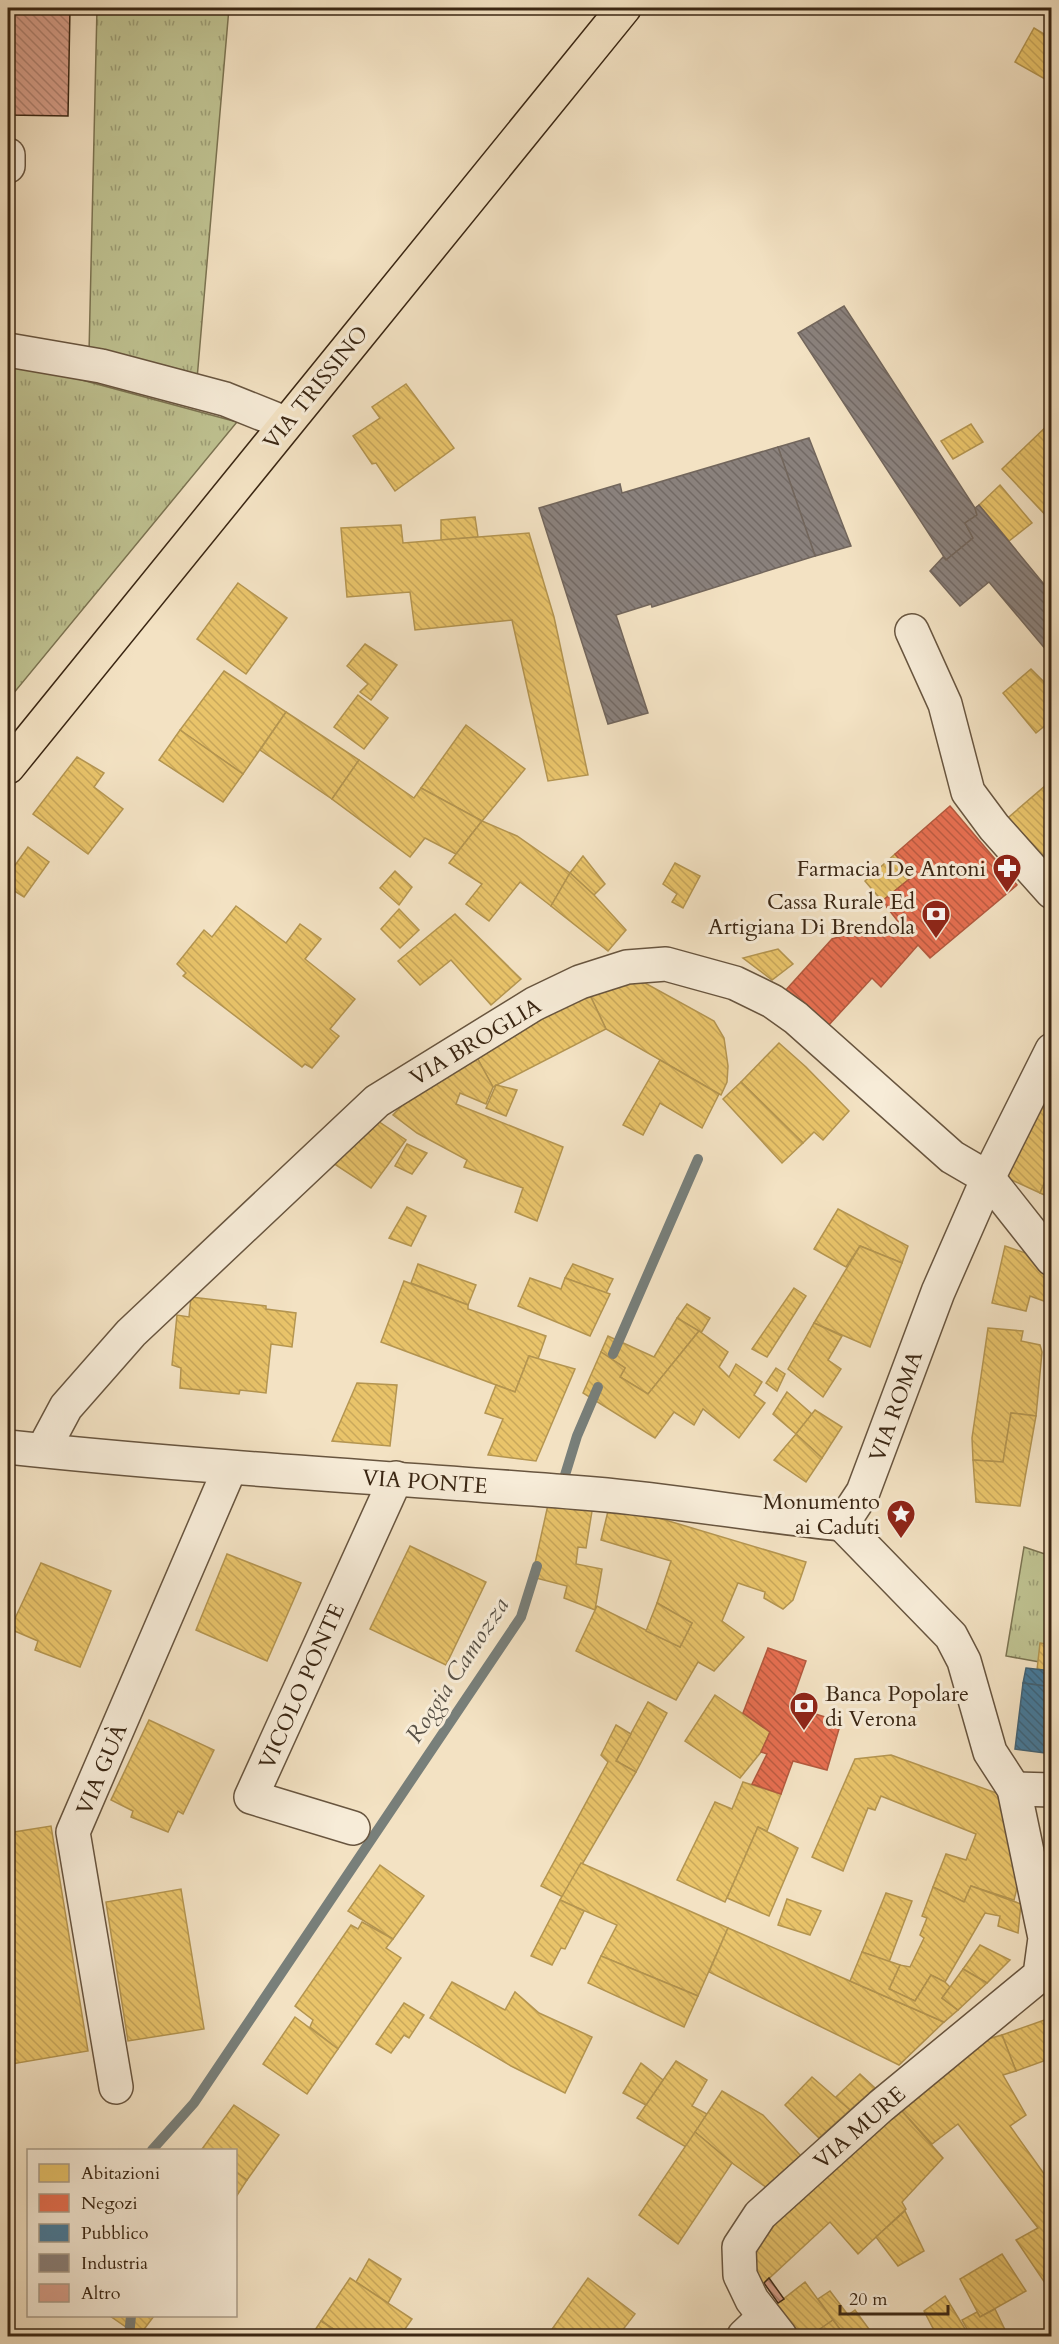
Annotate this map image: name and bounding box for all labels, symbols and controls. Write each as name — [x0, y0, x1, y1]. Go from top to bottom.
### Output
street label: VIA TRISSINO — [256, 319, 375, 456]
pharmacy icon: Farmacia De Antoni — [991, 852, 1023, 894]
place label: Farmacia De Antoni — [797, 854, 986, 884]
place label: Cassa Rurale Ed Artigiana Di Brendola — [708, 887, 915, 942]
bank icon: Cassa Rurale Ed Artigiana Di Brendola — [920, 898, 952, 940]
street label: VIA BROGLIA — [404, 991, 547, 1093]
street label: VIA ROMA — [862, 1346, 930, 1466]
street label: VIA PONTE — [361, 1463, 489, 1501]
place label: Monumento ai Caduti — [763, 1487, 880, 1542]
place icon: Monumento ai Caduti — [885, 1498, 917, 1540]
water label: Roggia Camozza — [398, 1591, 517, 1749]
street label: VICOLO PONTE — [252, 1599, 352, 1774]
place label: Banca Popolare di Verona — [825, 1679, 969, 1734]
bank icon: Banca Popolare di Verona — [788, 1690, 820, 1732]
street label: VIA GUÀ — [69, 1719, 135, 1820]
street label: VIA MURE — [807, 2079, 912, 2176]
legend — [27, 2149, 237, 2317]
text: Abitazioni — [81, 2161, 160, 2186]
text: Negozi — [81, 2191, 137, 2216]
text: Pubblico — [81, 2221, 149, 2246]
text: Industria — [81, 2251, 148, 2276]
scale bar — [840, 2278, 948, 2316]
text: Altro — [81, 2281, 121, 2306]
text: 20 m — [849, 2287, 888, 2312]

